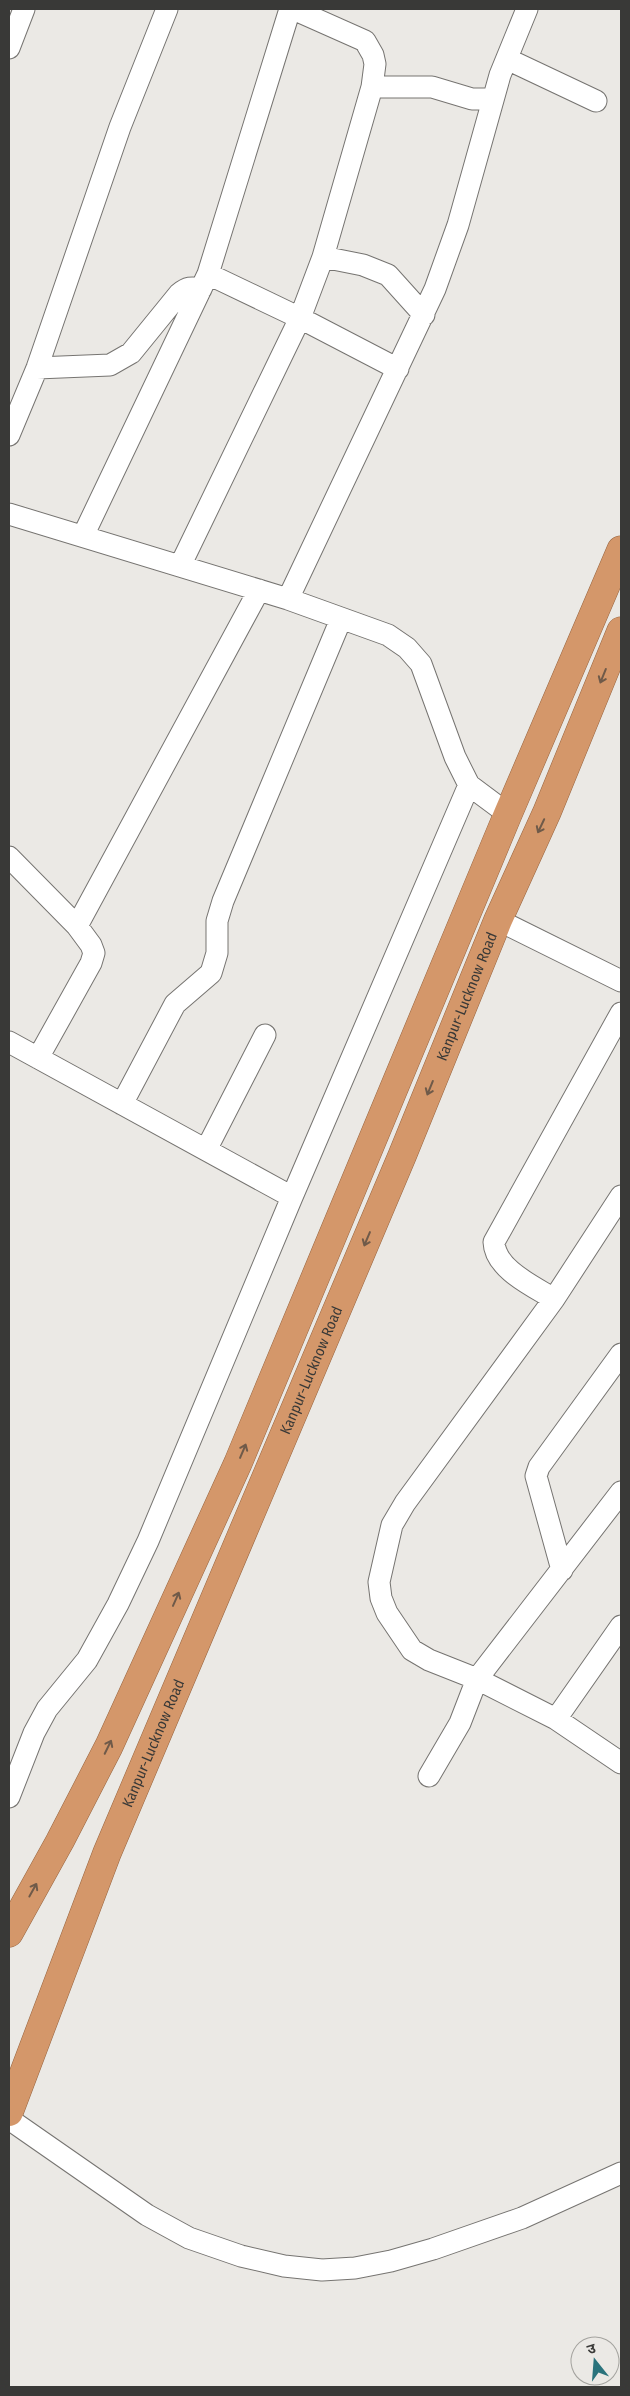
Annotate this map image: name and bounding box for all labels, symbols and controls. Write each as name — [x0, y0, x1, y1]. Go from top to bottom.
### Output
one-way arrow — [597, 668, 607, 683]
one-way arrow — [535, 818, 545, 833]
street label: Kanpur-Lucknow Road — [433, 930, 501, 1063]
one-way arrow — [424, 1081, 433, 1096]
one-way arrow — [362, 1231, 371, 1246]
street label: Kanpur-Lucknow Road — [276, 1304, 346, 1437]
one-way arrow — [238, 1444, 248, 1459]
one-way arrow — [172, 1592, 181, 1607]
street label: Kanpur-Lucknow Road — [118, 1677, 188, 1810]
one-way arrow — [104, 1740, 113, 1755]
one-way arrow — [28, 1884, 38, 1898]
north arrow — [570, 2336, 620, 2386]
text: उ — [585, 2339, 599, 2358]

